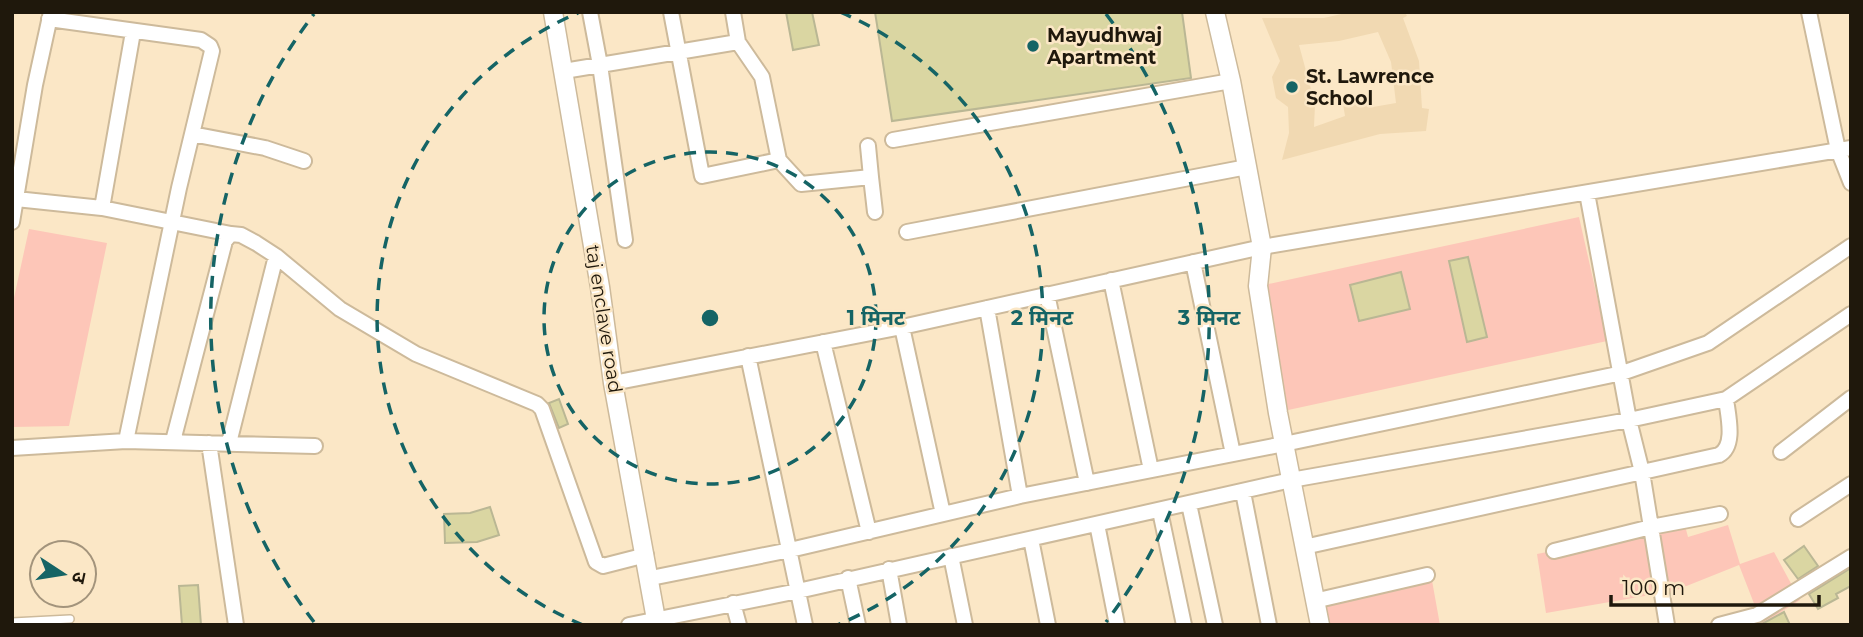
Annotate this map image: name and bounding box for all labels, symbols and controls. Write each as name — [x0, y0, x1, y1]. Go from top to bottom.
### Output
place label: Mayudhwaj Apartment — [1046, 24, 1162, 69]
marker: Mayudhwaj Apartment — [1025, 38, 1041, 54]
place label: St. Lawrence School — [1306, 65, 1434, 110]
marker: St. Lawrence School — [1284, 79, 1300, 95]
street label: taj enclave road — [581, 243, 627, 395]
text: 1 मिनट — [847, 305, 906, 330]
text: 2 मिनट — [1011, 305, 1074, 330]
text: 3 मिनट — [1177, 305, 1241, 330]
centre of rings — [698, 306, 722, 330]
north arrow — [28, 539, 98, 609]
scale bar — [1611, 564, 1819, 608]
text: उ — [67, 570, 92, 586]
text: 100 m — [1622, 575, 1685, 600]

